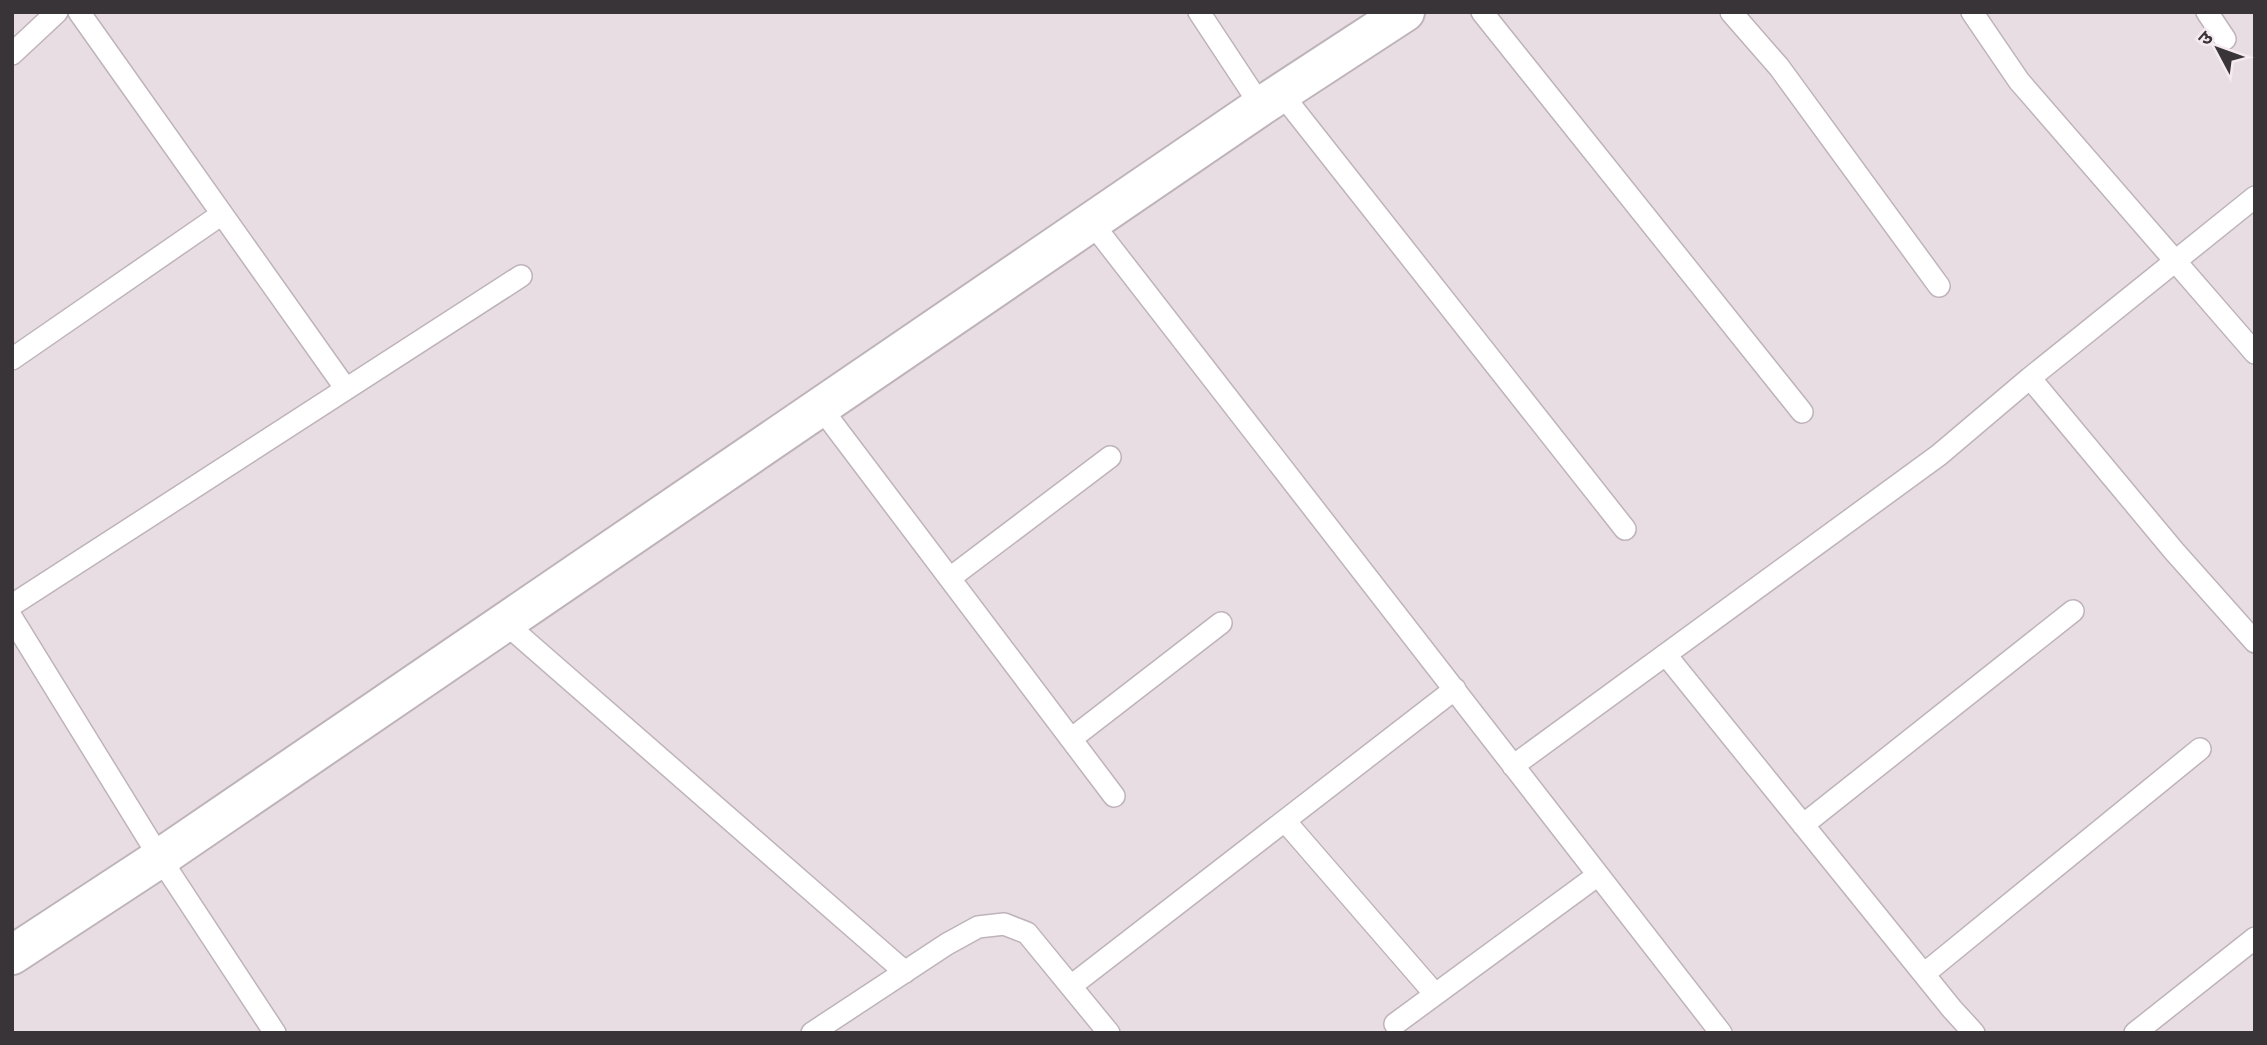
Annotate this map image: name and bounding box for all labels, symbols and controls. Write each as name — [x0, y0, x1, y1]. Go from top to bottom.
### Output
north arrow — [2183, 14, 2253, 84]
text: उ — [2193, 26, 2218, 50]

